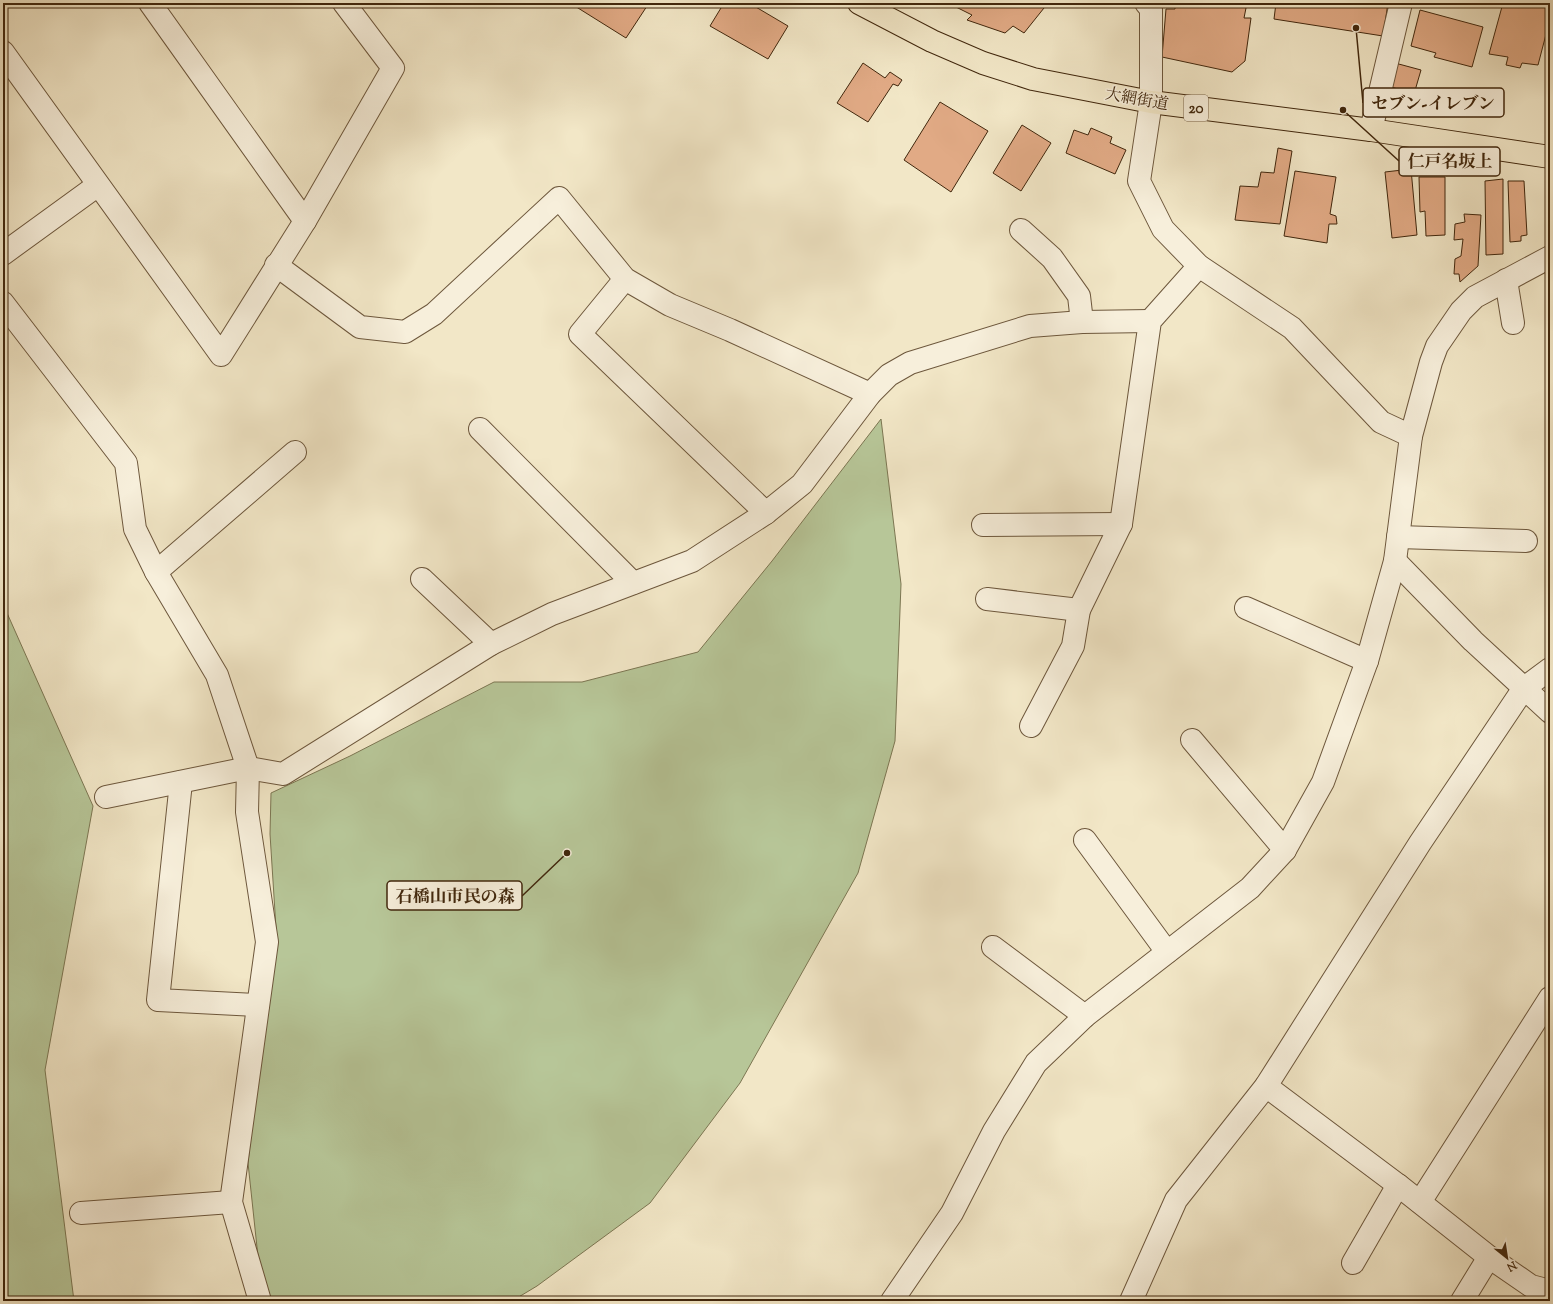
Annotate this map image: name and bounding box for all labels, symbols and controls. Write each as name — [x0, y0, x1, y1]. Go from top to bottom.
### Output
street label: 大網街道 — [1103, 84, 1170, 117]
callout: セブン-イレブン — [1363, 88, 1504, 117]
text: セブン-イレブン — [1371, 93, 1495, 117]
road number: 20 — [1184, 95, 1208, 121]
callout: 仁戸名坂上 — [1399, 147, 1500, 176]
text: 仁戸名坂上 — [1408, 151, 1493, 175]
callout: 石橋山市民の森 — [387, 881, 522, 910]
text: 石橋山市民の森 — [396, 886, 515, 910]
north arrow — [1487, 1238, 1527, 1278]
text: N — [1504, 1256, 1520, 1275]

